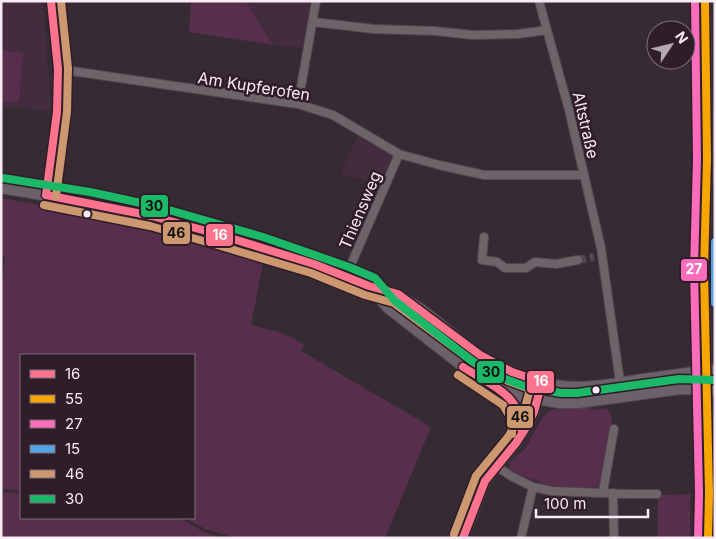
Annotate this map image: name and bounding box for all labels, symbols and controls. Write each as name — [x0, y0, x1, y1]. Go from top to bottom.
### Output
north arrow — [646, 20, 696, 70]
text: N — [672, 28, 692, 47]
street label: Am Kupferofen — [196, 67, 312, 105]
street label: Altstraße — [569, 90, 603, 160]
street label: Thiensweg — [335, 168, 385, 252]
line badge: 30 — [140, 194, 169, 218]
text: 30 — [145, 197, 163, 214]
unlabelled marker — [82, 209, 92, 219]
line badge: 46 — [162, 221, 191, 245]
line badge: 16 — [205, 223, 234, 247]
text: 46 — [167, 224, 185, 241]
text: 16 — [212, 226, 228, 243]
line badge: 27 — [680, 258, 708, 282]
text: 27 — [686, 260, 702, 277]
legend — [20, 354, 195, 519]
line badge: 30 — [476, 360, 505, 384]
text: 30 — [482, 363, 500, 380]
text: 16 — [65, 364, 80, 383]
line badge: 16 — [526, 370, 555, 394]
text: 16 — [533, 372, 549, 389]
unlabelled marker — [591, 385, 601, 395]
text: 55 — [65, 389, 83, 408]
line badge: 46 — [506, 405, 534, 429]
text: 46 — [511, 408, 529, 425]
text: 27 — [65, 414, 83, 433]
text: 15 — [65, 439, 80, 458]
text: 46 — [65, 464, 84, 483]
scale bar — [536, 486, 648, 518]
text: 30 — [65, 489, 84, 508]
text: 100 m — [544, 494, 586, 513]

